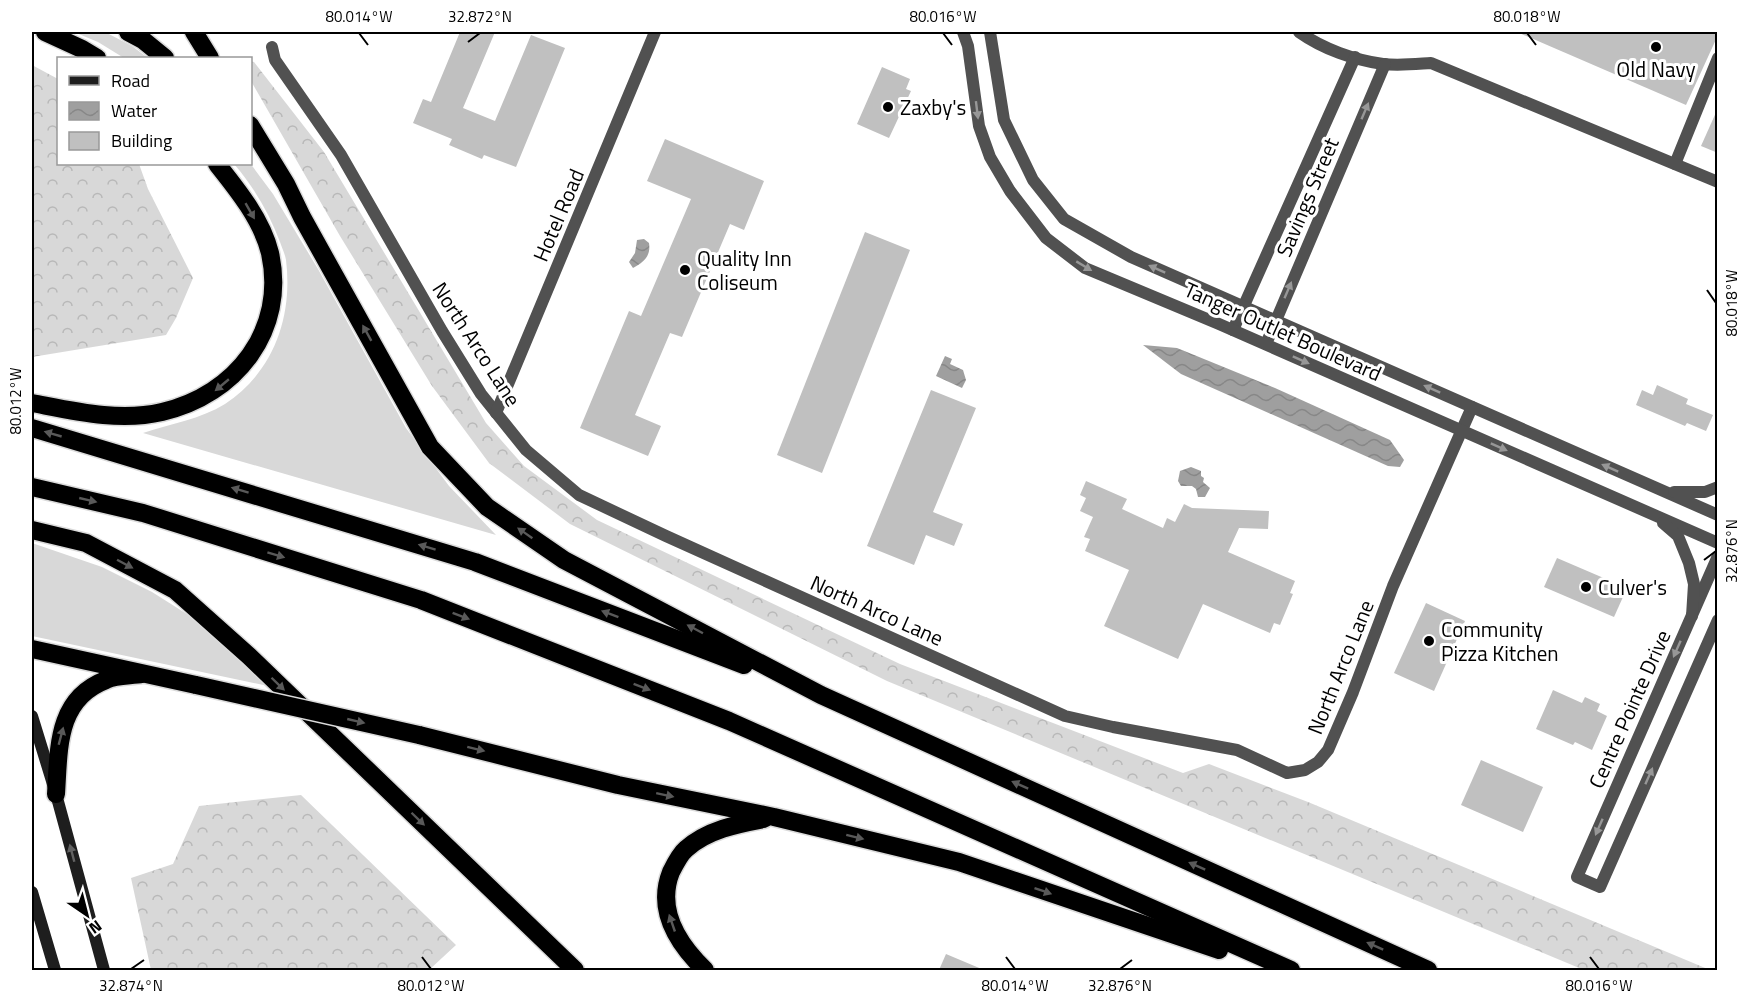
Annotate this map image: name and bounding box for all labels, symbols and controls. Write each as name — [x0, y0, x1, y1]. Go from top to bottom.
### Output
text: 80.014°W — [326, 5, 392, 28]
text: 32.872°N — [448, 5, 512, 28]
text: 80.016°W — [910, 5, 976, 28]
text: 80.018°W — [1494, 5, 1560, 28]
marker: Old Navy — [1649, 40, 1663, 54]
place label: Old Navy — [1616, 53, 1696, 85]
legend — [57, 57, 252, 165]
text: Road — [111, 67, 150, 94]
place label: Zaxby's — [900, 91, 966, 123]
text: Water — [111, 97, 157, 124]
marker: Zaxby's — [881, 100, 895, 114]
one-way arrow — [972, 100, 981, 119]
one-way arrow — [1361, 102, 1370, 120]
text: Building — [111, 127, 172, 154]
street label: Savings Street — [1267, 132, 1347, 262]
street label: Hotel Road — [524, 164, 592, 266]
one-way arrow — [245, 203, 256, 219]
place label: Quality Inn Coliseum — [697, 242, 792, 298]
one-way arrow — [1075, 260, 1092, 271]
marker: Quality Inn Coliseum — [678, 263, 692, 277]
one-way arrow — [1148, 263, 1166, 273]
text: 80.018°W — [1720, 270, 1743, 336]
street label: Tanger Outlet Boulevard — [1179, 273, 1387, 389]
street label: North Arco Lane — [425, 276, 529, 412]
one-way arrow — [1284, 282, 1293, 299]
one-way arrow — [362, 324, 372, 341]
one-way arrow — [1292, 355, 1309, 364]
text: 80.012°W — [4, 368, 27, 434]
one-way arrow — [215, 378, 230, 391]
one-way arrow — [1422, 384, 1440, 394]
one-way arrow — [44, 429, 62, 438]
one-way arrow — [1490, 442, 1508, 452]
one-way arrow — [1602, 463, 1619, 472]
one-way arrow — [231, 485, 249, 495]
one-way arrow — [79, 496, 98, 506]
text: 32.876°N — [1720, 519, 1743, 583]
one-way arrow — [518, 527, 534, 539]
one-way arrow — [418, 542, 436, 551]
one-way arrow — [267, 551, 285, 560]
one-way arrow — [117, 559, 134, 569]
street label: North Arco Lane — [805, 566, 949, 654]
place label: Culver's — [1598, 571, 1667, 603]
marker: Culver's — [1579, 580, 1593, 594]
street label: North Arco Lane — [1298, 595, 1382, 739]
one-way arrow — [601, 609, 619, 618]
one-way arrow — [452, 611, 470, 621]
place label: Community Pizza Kitchen — [1441, 613, 1559, 669]
one-way arrow — [686, 624, 703, 634]
street label: Centre Pointe Drive — [1580, 625, 1678, 793]
marker: Community Pizza Kitchen — [1422, 634, 1436, 648]
one-way arrow — [1672, 640, 1682, 658]
one-way arrow — [270, 676, 284, 690]
one-way arrow — [633, 683, 651, 692]
one-way arrow — [347, 717, 366, 726]
one-way arrow — [57, 727, 67, 745]
one-way arrow — [466, 745, 485, 755]
one-way arrow — [1645, 767, 1654, 784]
one-way arrow — [1010, 780, 1028, 790]
one-way arrow — [656, 791, 675, 800]
one-way arrow — [410, 812, 425, 826]
one-way arrow — [1594, 818, 1603, 836]
one-way arrow — [846, 833, 865, 843]
one-way arrow — [67, 844, 76, 862]
one-way arrow — [1188, 860, 1206, 870]
north arrow — [57, 885, 117, 945]
one-way arrow — [1034, 886, 1052, 896]
text: N — [84, 914, 107, 940]
one-way arrow — [666, 914, 676, 932]
one-way arrow — [1366, 942, 1383, 951]
text: 32.874°N — [99, 974, 163, 997]
text: 80.012°W — [398, 974, 464, 997]
text: 80.014°W — [982, 974, 1048, 997]
text: 32.876°N — [1088, 974, 1152, 997]
text: 80.016°W — [1566, 974, 1632, 997]

